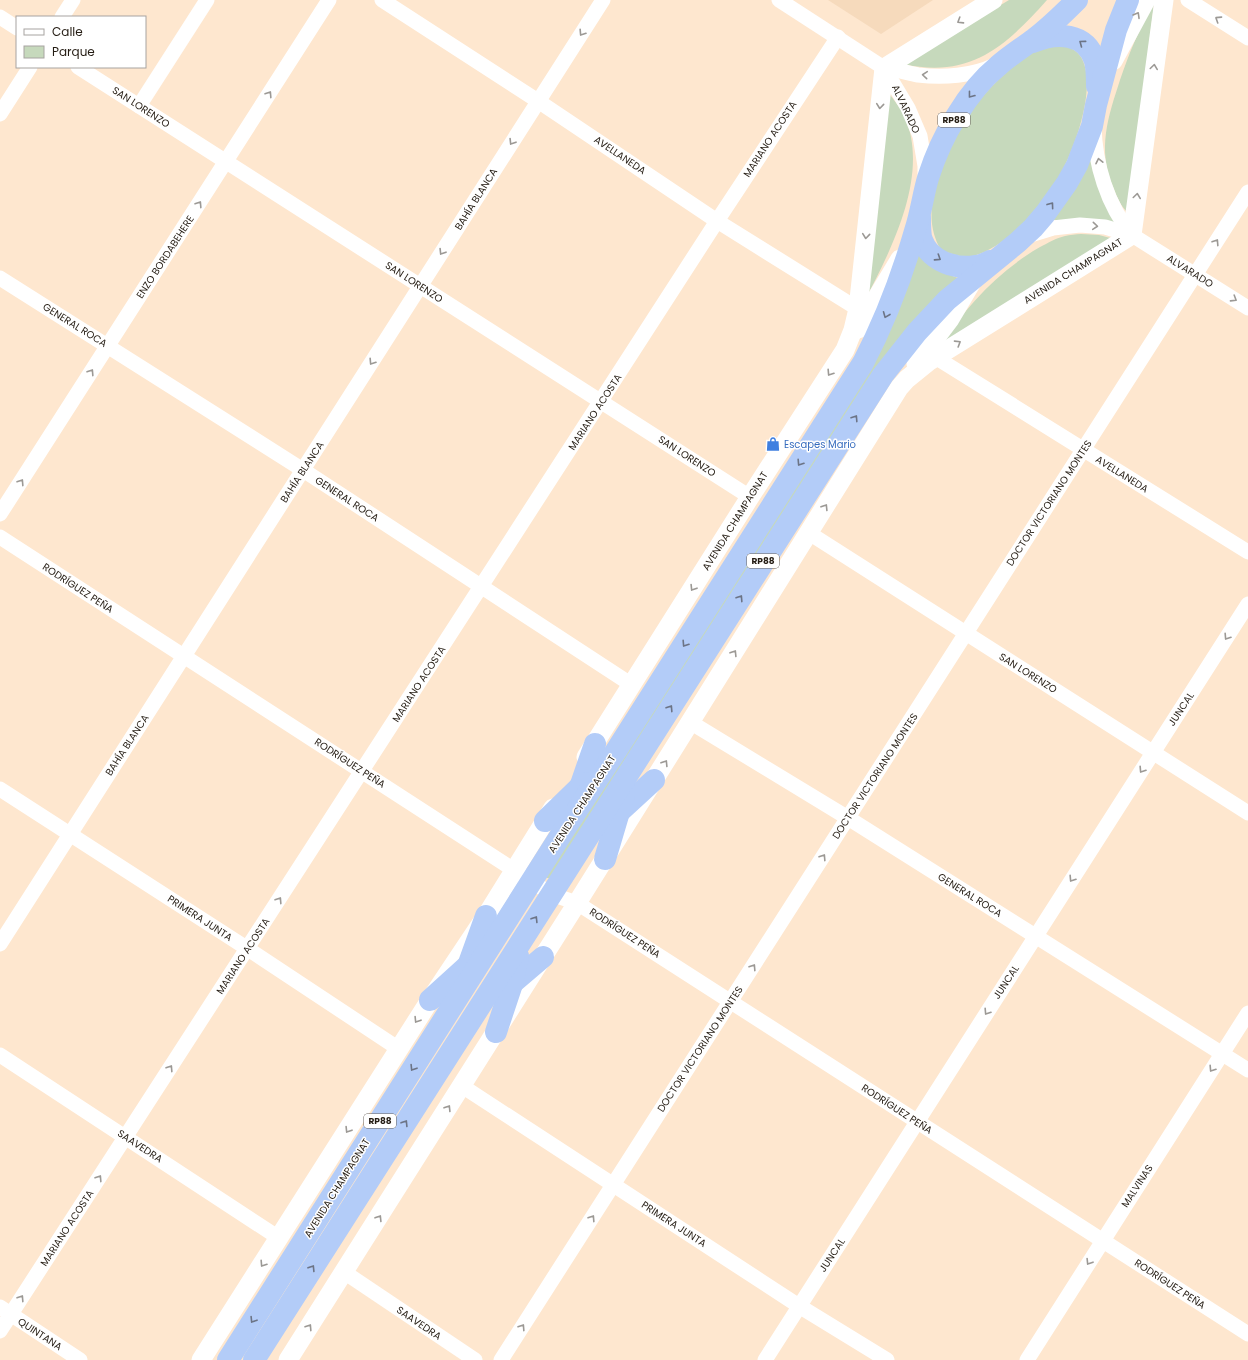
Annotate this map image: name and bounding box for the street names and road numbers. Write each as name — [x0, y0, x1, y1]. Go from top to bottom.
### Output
street label: ALVARADO — [888, 82, 924, 136]
street label: SAN LORENZO — [109, 83, 173, 131]
street label: MARIANO ACOSTA — [740, 98, 801, 180]
road number: RP88 — [938, 113, 970, 127]
street label: AVELLANEDA — [591, 132, 649, 178]
street label: BAHÍA BLANCA — [451, 165, 501, 233]
street label: ENZO BORDABEHERE — [132, 212, 198, 302]
street label: AVENIDA CHAMPAGNAT — [1021, 234, 1126, 308]
street label: ALVARADO — [1164, 251, 1216, 291]
street label: SAN LORENZO — [382, 258, 446, 306]
street label: GENERAL ROCA — [40, 299, 110, 351]
street label: MARIANO ACOSTA — [565, 371, 626, 453]
street label: SAN LORENZO — [655, 432, 719, 480]
street label: DOCTOR VICTORIANO MONTES — [1003, 437, 1096, 569]
street label: BAHÍA BLANCA — [277, 438, 328, 506]
street label: AVELLANEDA — [1093, 452, 1152, 496]
street label: AVENIDA CHAMPAGNAT — [698, 468, 772, 573]
street label: GENERAL ROCA — [312, 473, 382, 525]
road number: RP88 — [747, 554, 779, 568]
street label: RODRÍGUEZ PEÑA — [40, 559, 117, 617]
street label: MARIANO ACOSTA — [389, 643, 450, 725]
street label: SAN LORENZO — [996, 649, 1060, 697]
street label: JUNCAL — [1164, 688, 1198, 729]
street label: DOCTOR VICTORIANO MONTES — [829, 710, 922, 842]
street label: BAHÍA BLANCA — [102, 711, 153, 779]
street label: RODRÍGUEZ PEÑA — [312, 734, 389, 792]
street label: AVENIDA CHAMPAGNAT — [545, 752, 620, 856]
street label: GENERAL ROCA — [935, 869, 1005, 921]
street label: PRIMERA JUNTA — [165, 891, 236, 945]
street label: RODRÍGUEZ PEÑA — [587, 904, 664, 962]
street label: MARIANO ACOSTA — [213, 915, 274, 997]
street label: JUNCAL — [989, 961, 1023, 1002]
street label: DOCTOR VICTORIANO MONTES — [654, 983, 747, 1115]
street label: RODRÍGUEZ PEÑA — [859, 1080, 936, 1138]
road number: RP88 — [364, 1114, 396, 1128]
street label: SAAVEDRA — [114, 1126, 166, 1166]
street label: AVENIDA CHAMPAGNAT — [300, 1135, 374, 1240]
street label: MALVINAS — [1117, 1161, 1157, 1210]
street label: MARIANO ACOSTA — [37, 1187, 98, 1269]
street label: PRIMERA JUNTA — [639, 1197, 710, 1251]
street label: JUNCAL — [815, 1234, 849, 1275]
street label: RODRÍGUEZ PEÑA — [1132, 1255, 1209, 1313]
street label: SAAVEDRA — [394, 1302, 445, 1344]
street label: QUINTANA — [15, 1314, 65, 1354]

